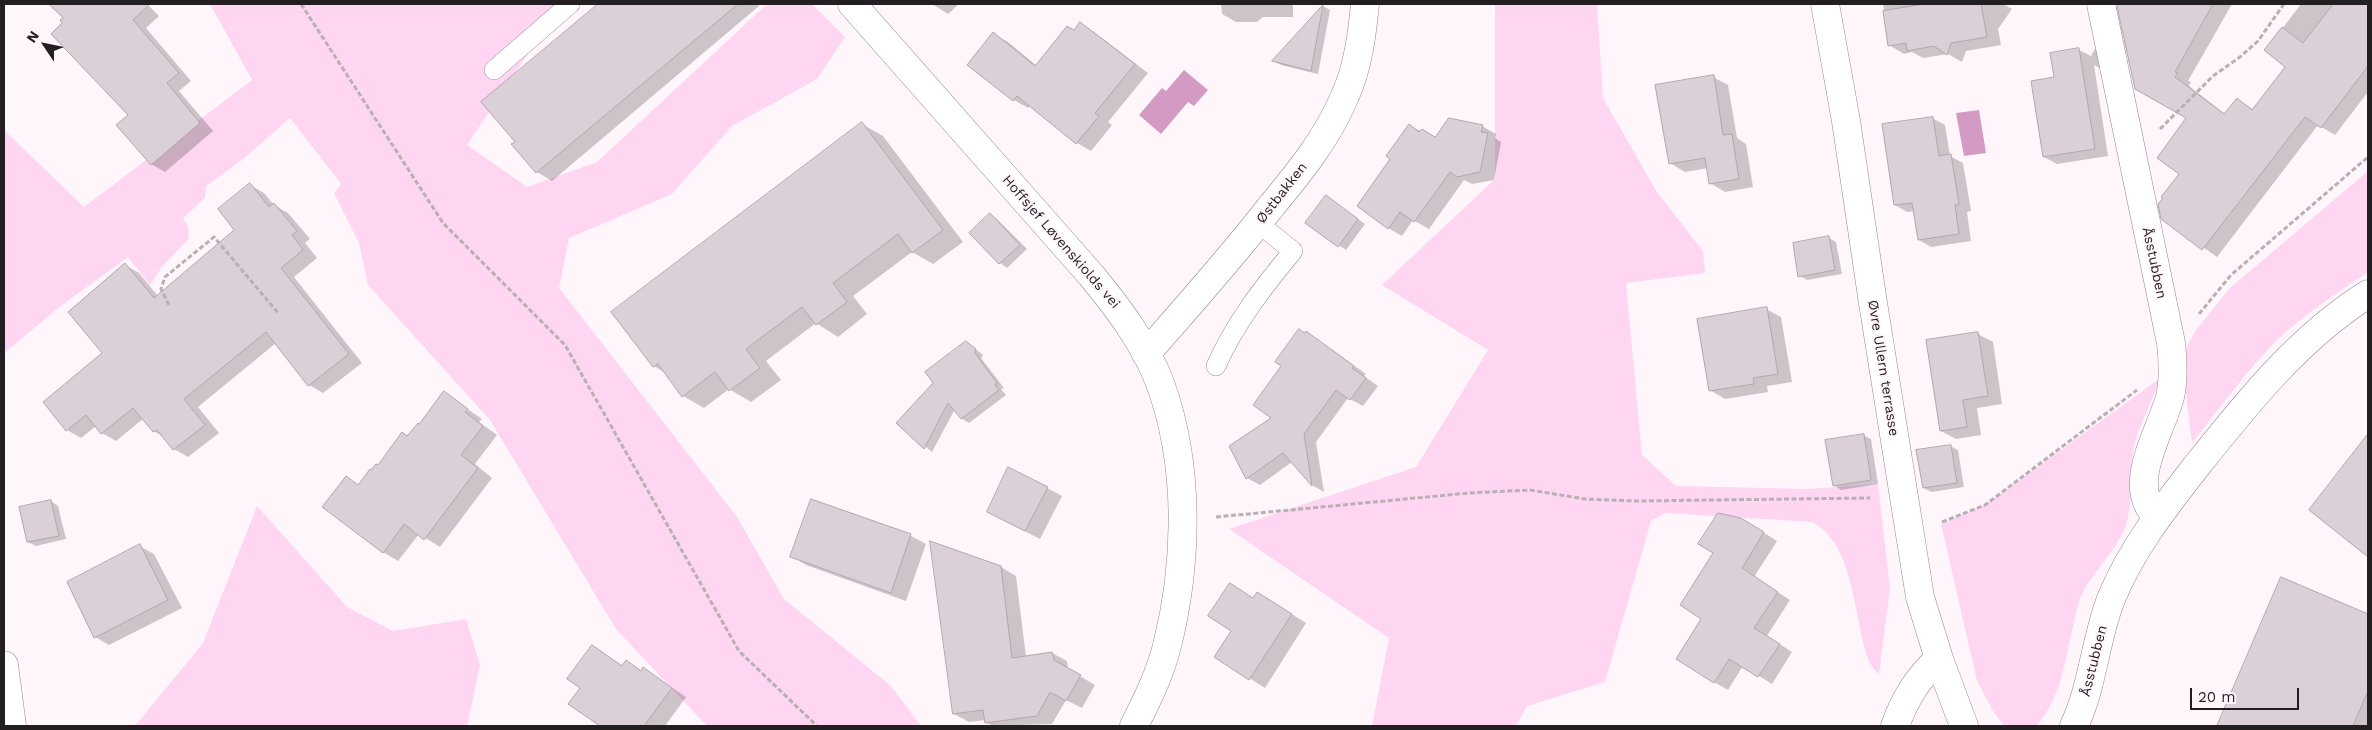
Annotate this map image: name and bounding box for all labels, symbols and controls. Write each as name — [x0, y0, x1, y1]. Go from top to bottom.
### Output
north arrow — [20, 20, 70, 70]
text: N — [23, 28, 42, 45]
street label: Østbakken — [1253, 159, 1311, 227]
street label: Hoffsjef Løvenskiolds vei — [999, 172, 1123, 312]
street label: Åsstubben — [2138, 226, 2170, 300]
street label: Øvre Ullern terrasse — [1864, 299, 1902, 437]
street label: Åsstubben — [2077, 624, 2111, 698]
scale bar — [2192, 678, 2301, 710]
text: 20 m — [2198, 688, 2236, 706]

